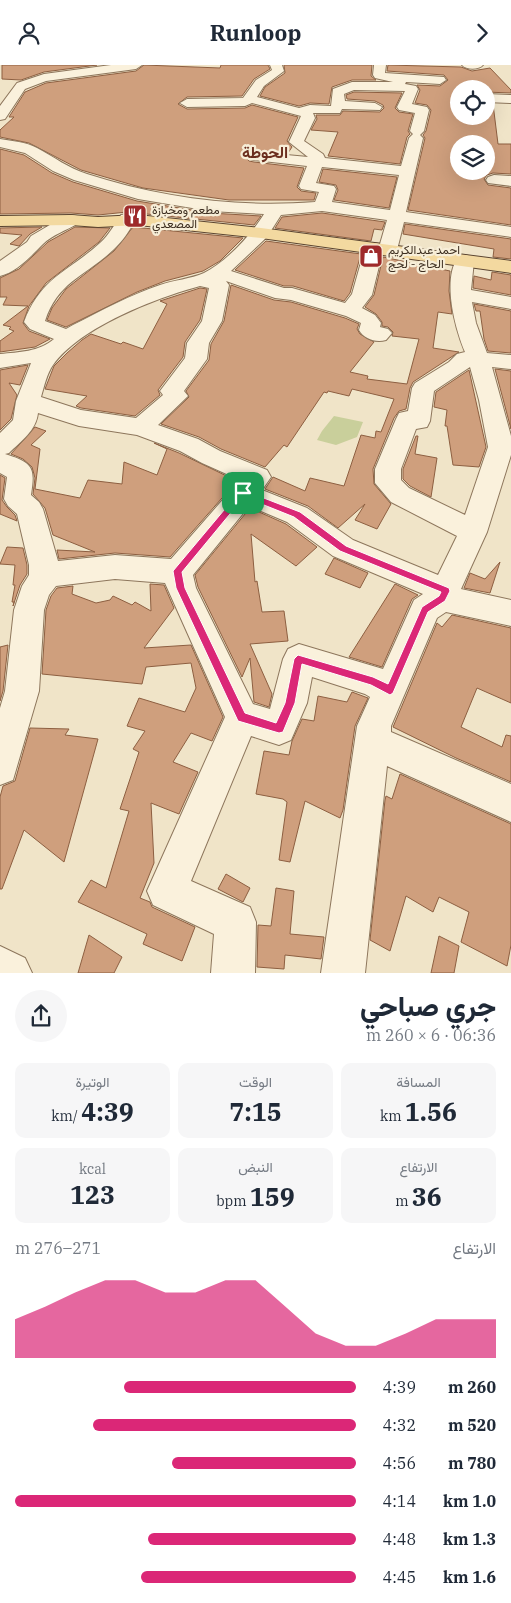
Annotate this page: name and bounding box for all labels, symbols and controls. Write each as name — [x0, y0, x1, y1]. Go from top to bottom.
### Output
text: Runloop — [210, 18, 301, 47]
icon: person — [15, 19, 43, 47]
icon: forward — [468, 19, 496, 47]
map controls — [450, 80, 495, 180]
button: locate — [450, 80, 495, 125]
button: layers — [450, 135, 495, 180]
district label: الحوطة — [242, 142, 288, 163]
place label: مطعم ومخبازة المصعدي — [152, 202, 220, 234]
restaurant icon: مطعم ومخبازة المصعدي — [122, 203, 148, 229]
place label: احمد عبدالكريم الحاج - لحج — [388, 242, 460, 273]
shop icon: احمد عبدالكريم الحاج - لحج — [358, 243, 384, 269]
pin — [222, 472, 264, 514]
icon: arrive — [229, 479, 257, 507]
text: جري صباحي — [360, 987, 496, 1024]
button: share — [15, 990, 67, 1042]
text: 06:36 · 6 × 260 m — [366, 1025, 496, 1045]
text: الوتيرة — [75, 1073, 110, 1091]
text: الوقت — [239, 1073, 272, 1091]
text: المسافة — [396, 1073, 441, 1091]
text: 4:39 — [81, 1095, 134, 1128]
text: 7:15 — [229, 1095, 282, 1128]
text: 1.56 — [405, 1095, 457, 1128]
text: /km — [51, 1107, 81, 1125]
text: km — [380, 1107, 405, 1125]
text: النبض — [238, 1158, 273, 1176]
text: الارتفاع — [400, 1158, 438, 1176]
text: kcal — [79, 1160, 106, 1178]
text: 123 — [70, 1178, 115, 1211]
text: 159 — [250, 1180, 295, 1213]
text: 36 — [412, 1180, 442, 1213]
text: bpm — [216, 1192, 250, 1210]
text: m — [395, 1192, 412, 1210]
text: 271–276 m — [15, 1238, 101, 1258]
text: الارتفاع — [453, 1238, 496, 1258]
text: 4:39 — [383, 1377, 416, 1397]
text: 260 m — [448, 1377, 496, 1397]
text: 4:32 — [383, 1415, 416, 1435]
text: 520 m — [448, 1415, 496, 1435]
text: 4:56 — [383, 1453, 416, 1473]
text: 780 m — [448, 1453, 496, 1473]
text: 4:14 — [383, 1491, 416, 1511]
text: 1.0 km — [443, 1491, 496, 1511]
text: 4:48 — [383, 1529, 416, 1549]
text: 1.3 km — [443, 1529, 496, 1549]
text: 4:45 — [383, 1567, 416, 1587]
text: 1.6 km — [443, 1567, 496, 1587]

